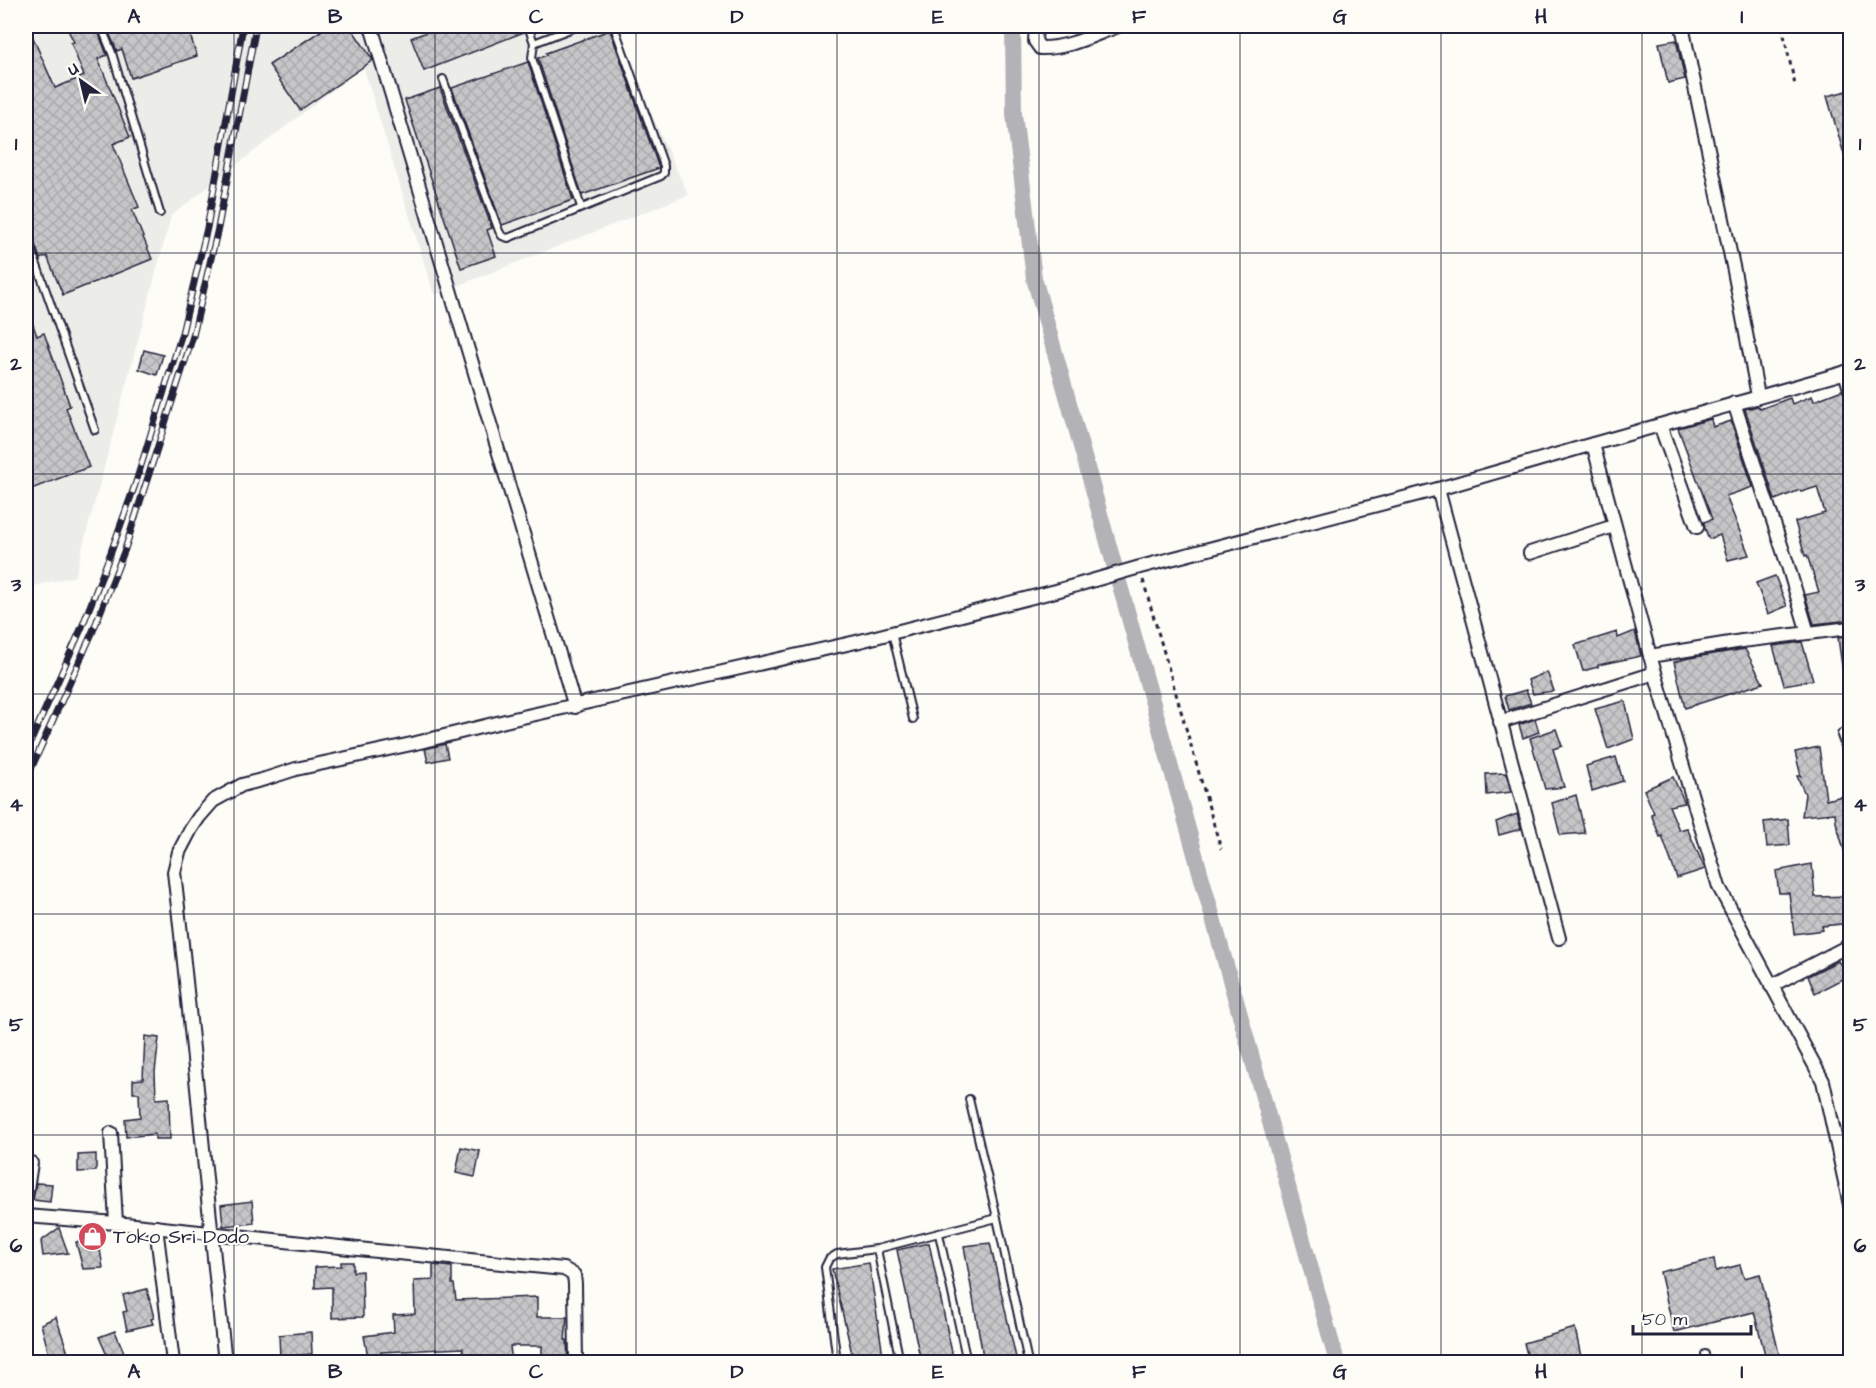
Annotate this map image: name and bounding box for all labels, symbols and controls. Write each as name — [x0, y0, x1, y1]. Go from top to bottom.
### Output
text: A — [128, 3, 141, 31]
text: B — [328, 3, 343, 31]
text: C — [529, 3, 544, 31]
text: D — [731, 3, 744, 31]
text: E — [932, 3, 944, 31]
text: F — [1132, 3, 1147, 31]
text: G — [1333, 3, 1347, 31]
text: H — [1535, 3, 1547, 31]
text: I — [1740, 3, 1744, 31]
north arrow — [51, 51, 111, 111]
text: U — [63, 58, 83, 81]
text: 1 — [15, 130, 18, 158]
text: 1 — [1859, 130, 1862, 158]
text: 2 — [9, 350, 22, 378]
text: 2 — [1853, 350, 1866, 378]
text: 3 — [10, 571, 22, 599]
text: 3 — [1854, 571, 1866, 599]
text: 4 — [9, 791, 23, 819]
text: 4 — [1853, 791, 1867, 819]
text: 5 — [9, 1011, 24, 1039]
text: 5 — [1853, 1011, 1868, 1039]
shop icon: Toko Sri Dodo — [76, 1221, 108, 1253]
place label: Toko Sri Dodo — [113, 1223, 249, 1251]
text: 6 — [10, 1232, 23, 1260]
text: 6 — [1854, 1232, 1867, 1260]
scale bar — [1633, 1298, 1752, 1336]
text: 50 m — [1642, 1307, 1687, 1332]
text: A — [128, 1358, 141, 1386]
text: B — [328, 1358, 343, 1386]
text: C — [529, 1358, 544, 1386]
text: D — [731, 1358, 744, 1386]
text: E — [932, 1358, 944, 1386]
text: F — [1132, 1358, 1147, 1386]
text: G — [1333, 1358, 1347, 1386]
text: H — [1535, 1358, 1547, 1386]
text: I — [1740, 1358, 1744, 1386]

